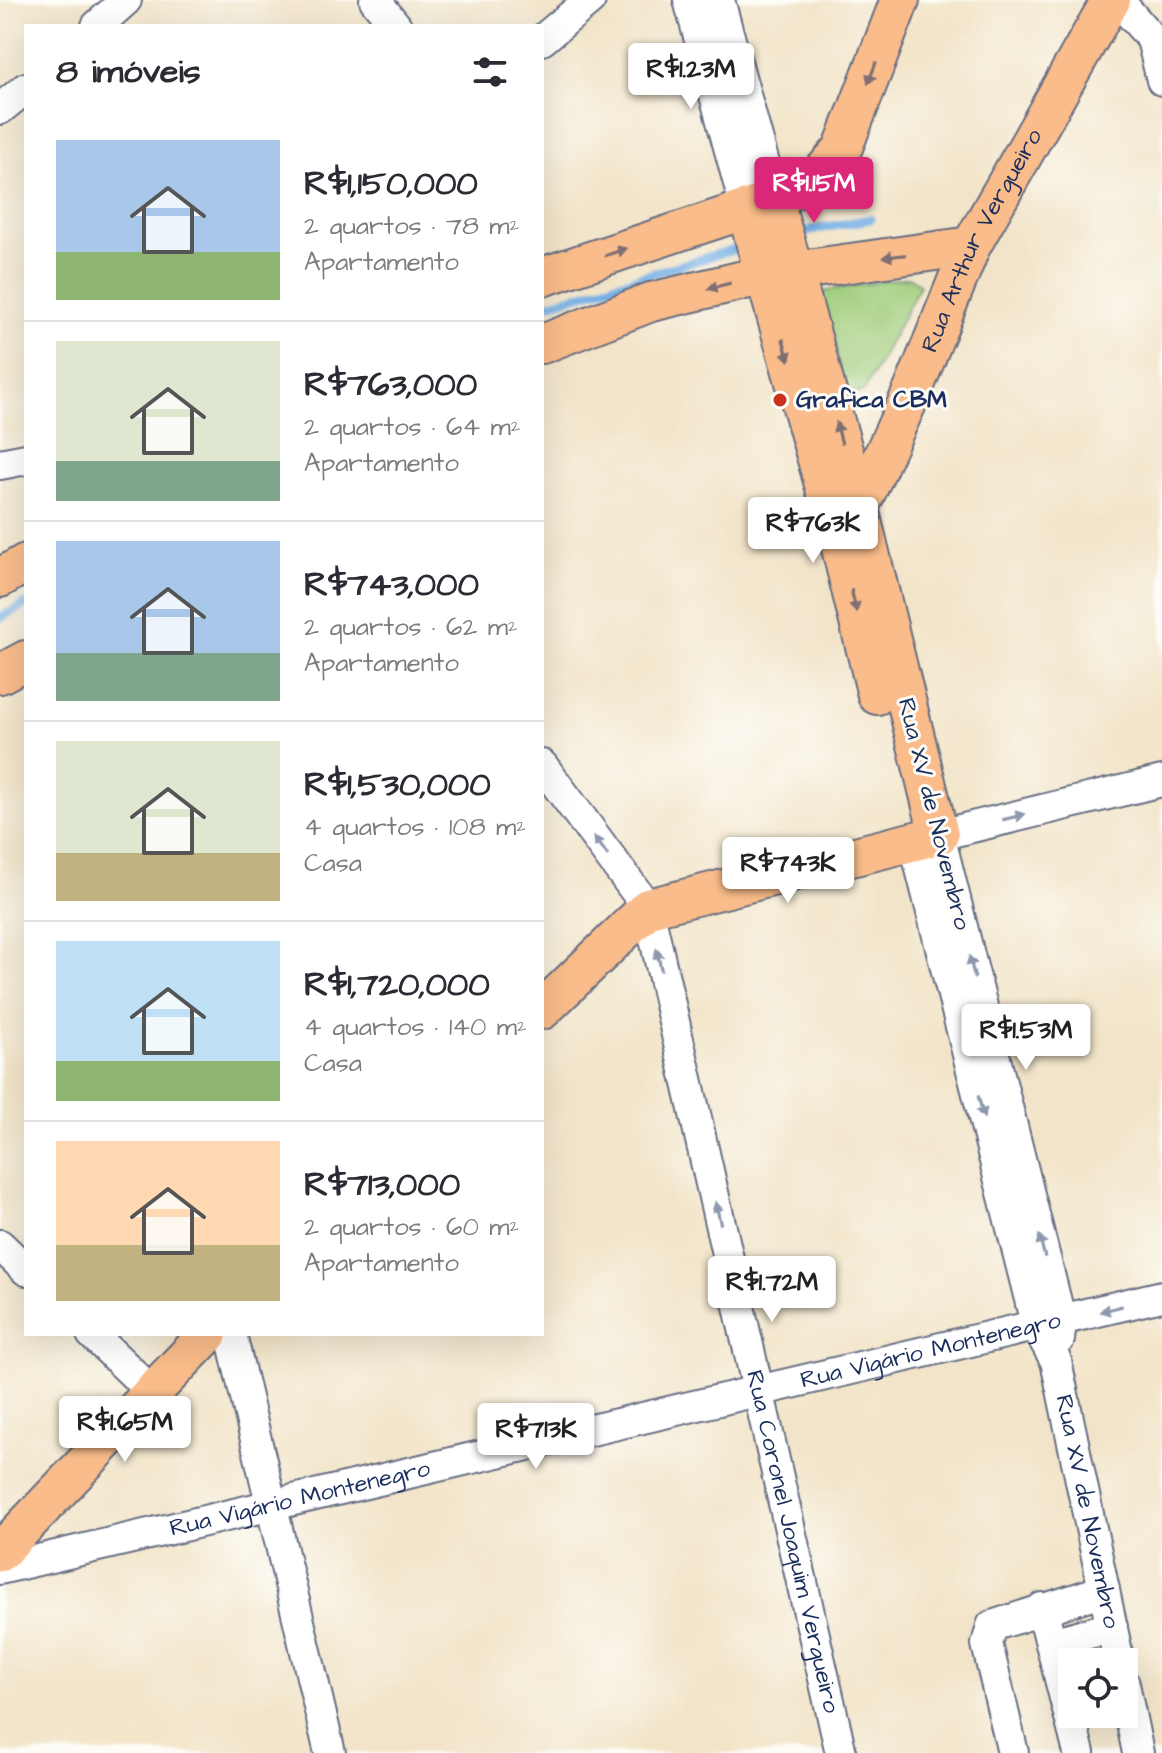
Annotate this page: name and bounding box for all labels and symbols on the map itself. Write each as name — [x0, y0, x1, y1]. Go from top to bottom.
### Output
pin: R$1.23M — [617, 43, 765, 111]
one-way arrow — [865, 61, 878, 85]
street label: Rua Arthur Vergueiro — [913, 122, 1051, 357]
pin: R$1.15M — [740, 157, 888, 225]
one-way arrow — [604, 246, 628, 258]
one-way arrow — [881, 249, 906, 262]
one-way arrow — [706, 280, 731, 293]
one-way arrow — [781, 338, 793, 363]
place label: Grafica CBM — [796, 383, 947, 417]
marker: Grafica CBM — [771, 391, 789, 409]
one-way arrow — [832, 421, 844, 446]
pin: R$763K — [748, 497, 878, 565]
one-way arrow — [848, 589, 860, 614]
street label: Rua XV de Novembro — [889, 694, 979, 934]
one-way arrow — [1002, 810, 1027, 822]
one-way arrow — [594, 835, 610, 856]
pin: R$743K — [723, 837, 853, 905]
one-way arrow — [653, 947, 665, 972]
one-way arrow — [965, 954, 977, 979]
pin: R$1.53M — [952, 1004, 1100, 1072]
one-way arrow — [976, 1094, 988, 1119]
one-way arrow — [711, 1200, 724, 1225]
one-way arrow — [1035, 1234, 1047, 1259]
pin: R$1.72M — [698, 1256, 846, 1324]
street label: Rua Vigário Montenegro — [797, 1303, 1065, 1397]
one-way arrow — [1099, 1303, 1124, 1315]
street label: Rua Coronel Joaquim Vergueiro — [737, 1367, 848, 1717]
street label: Rua XV de Novembro — [1046, 1392, 1129, 1632]
pin: R$1.65M — [51, 1396, 199, 1464]
pin: R$713K — [471, 1403, 601, 1471]
street label: Rua Vigário Montenegro — [166, 1451, 434, 1546]

